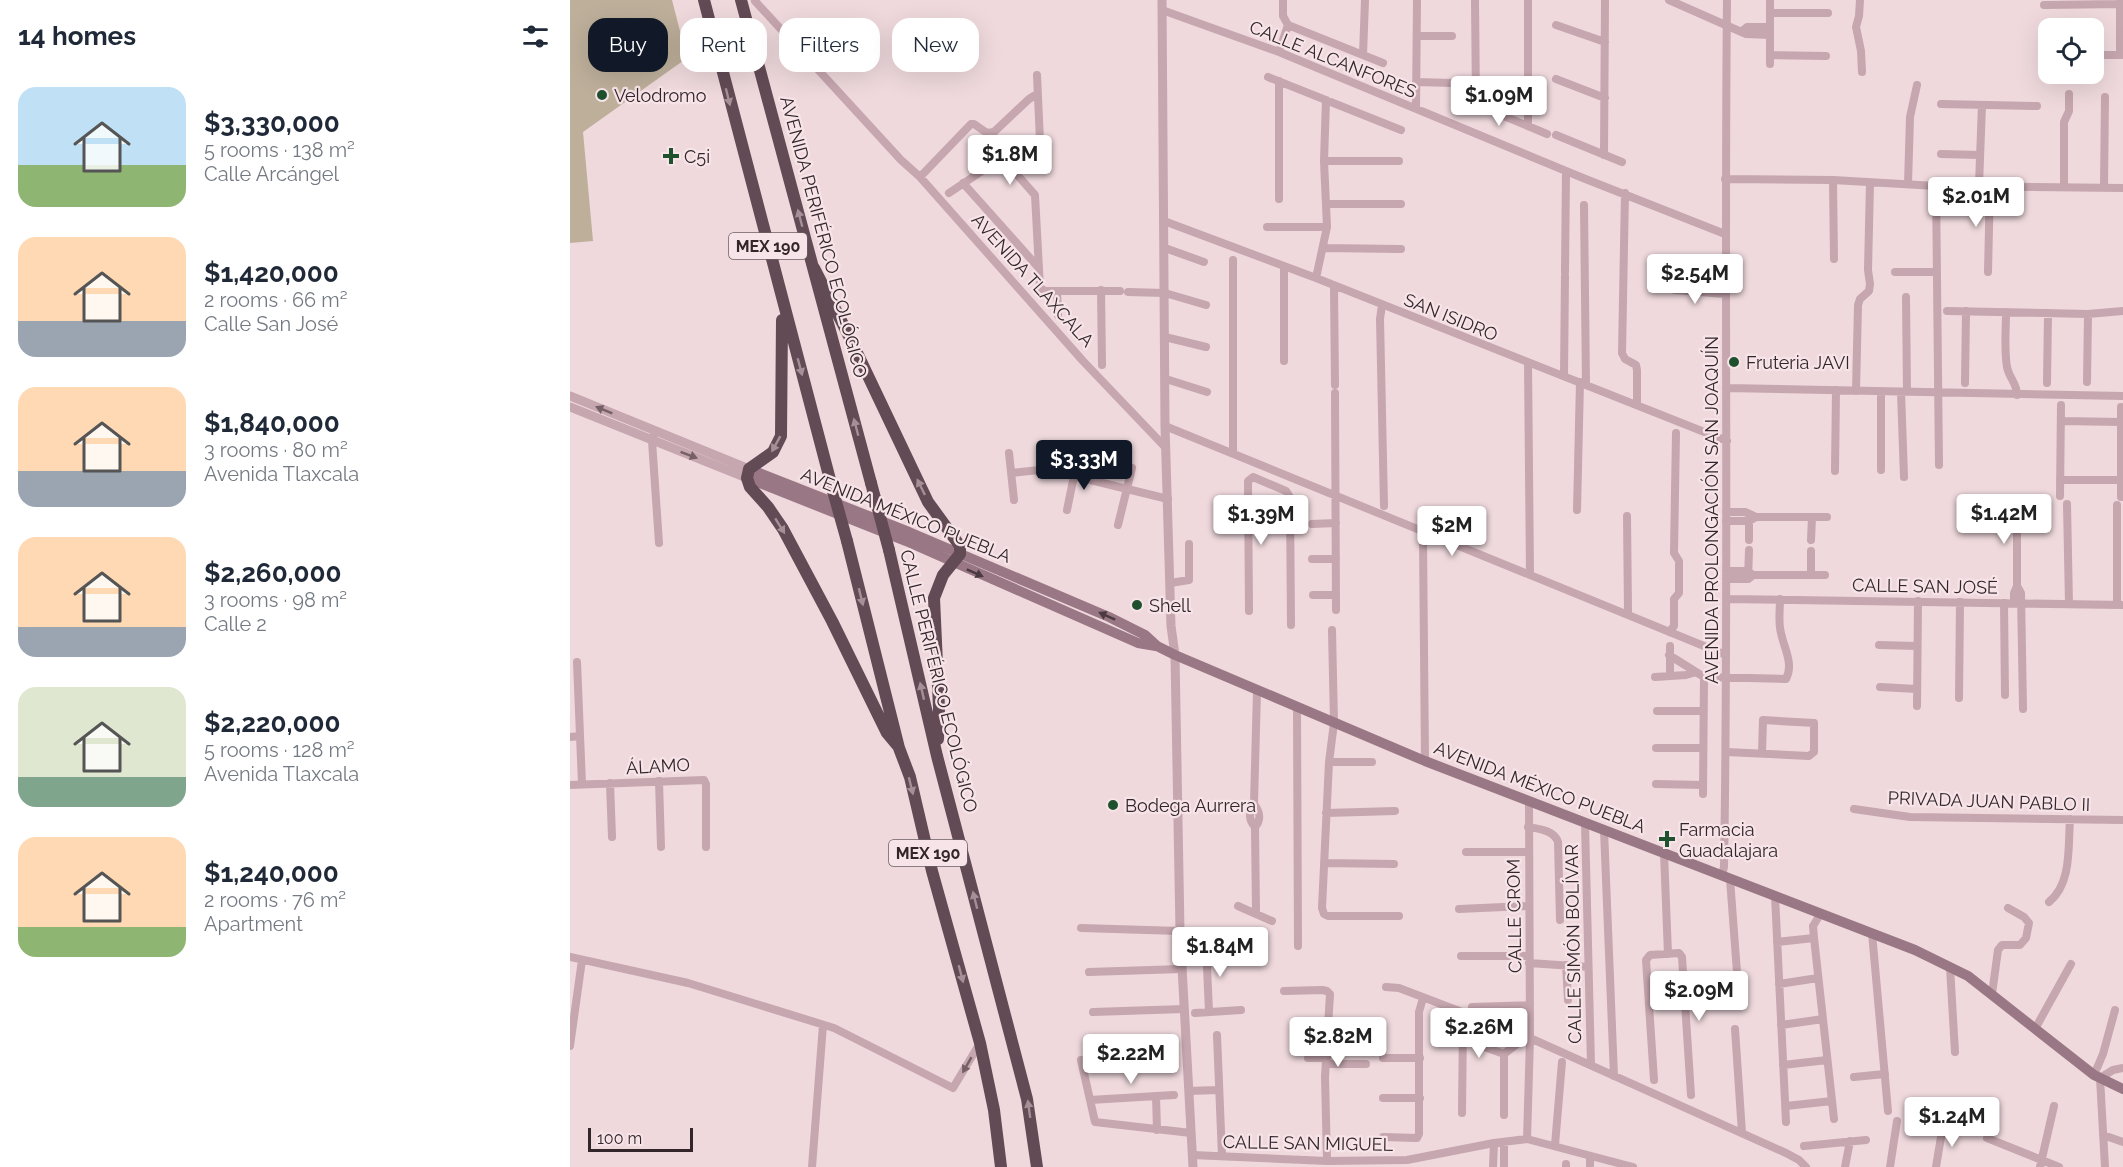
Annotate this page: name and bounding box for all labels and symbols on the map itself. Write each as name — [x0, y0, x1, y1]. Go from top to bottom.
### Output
street label: CALLE ALCANFORES — [1246, 16, 1420, 102]
pin: $1.09M — [1450, 76, 1548, 127]
place label: Velodromo — [614, 85, 707, 106]
marker: Velodromo — [595, 88, 609, 102]
one-way arrow — [724, 88, 734, 107]
street label: AVENIDA PERIFÉRICO ECOLÓGICO — [776, 94, 873, 380]
pin: $1.8M — [968, 135, 1052, 186]
place label: C5i — [684, 146, 710, 167]
marker: C5i — [662, 147, 680, 165]
pin: $2.01M — [1927, 177, 2025, 228]
one-way arrow — [795, 209, 805, 227]
street label: AVENIDA TLAXCALA — [968, 209, 1098, 351]
road number: MEX 190 — [729, 233, 807, 259]
pin: $2.54M — [1646, 254, 1744, 305]
street label: SAN ISIDRO — [1401, 289, 1501, 345]
street label: AVENIDA PROLONGACIÓN SAN JOAQUÍN — [1700, 336, 1722, 684]
place label: Fruteria JAVI — [1746, 352, 1850, 373]
marker: Fruteria JAVI — [1727, 355, 1741, 369]
one-way arrow — [795, 358, 805, 376]
one-way arrow — [595, 405, 613, 414]
one-way arrow — [851, 418, 860, 436]
one-way arrow — [771, 436, 781, 453]
pin: $3.33M — [1035, 440, 1133, 491]
one-way arrow — [681, 451, 699, 461]
street label: AVENIDA MÉXICO PUEBLA — [798, 462, 1014, 567]
one-way arrow — [916, 479, 926, 496]
pin: $1.42M — [1955, 494, 2053, 545]
pin: $1.39M — [1212, 495, 1310, 546]
pin: $2M — [1423, 506, 1481, 557]
one-way arrow — [774, 517, 786, 533]
street label: CALLE PERIFÉRICO ECOLÓGICO — [896, 547, 983, 815]
one-way arrow — [967, 568, 985, 578]
street label: CALLE SAN JOSÉ — [1852, 573, 1998, 598]
one-way arrow — [857, 589, 866, 607]
place label: Shell — [1149, 595, 1191, 616]
marker: Shell — [1130, 598, 1144, 612]
one-way arrow — [1098, 611, 1116, 620]
one-way arrow — [917, 681, 926, 700]
street label: AVENIDA MÉXICO PUEBLA — [1431, 736, 1649, 837]
street label: ÁLAMO — [625, 753, 691, 778]
one-way arrow — [907, 776, 917, 795]
street label: PRIVADA JUAN PABLO II — [1887, 787, 2091, 815]
place label: Bodega Aurrera — [1125, 795, 1256, 816]
marker: Bodega Aurrera — [1106, 798, 1120, 812]
place label: Farmacia Guadalajara — [1679, 819, 1778, 861]
marker: Farmacia Guadalajara — [1660, 832, 1674, 846]
road number: MEX 190 — [889, 840, 967, 866]
street label: CALLE SIMÓN BOLÍVAR — [1560, 844, 1585, 1044]
street label: CALLE CROM — [1503, 859, 1525, 973]
one-way arrow — [969, 891, 979, 909]
pin: $1.84M — [1171, 927, 1269, 978]
one-way arrow — [956, 965, 966, 983]
pin: $2.09M — [1650, 971, 1748, 1022]
pin: $2.26M — [1430, 1008, 1528, 1059]
pin: $2.82M — [1289, 1017, 1387, 1068]
pin: $2.22M — [1082, 1034, 1180, 1085]
one-way arrow — [961, 1057, 972, 1073]
pin: $1.24M — [1903, 1097, 2001, 1148]
one-way arrow — [1024, 1099, 1033, 1118]
scale bar — [588, 1125, 693, 1152]
street label: CALLE SAN MIGUEL — [1223, 1131, 1394, 1155]

